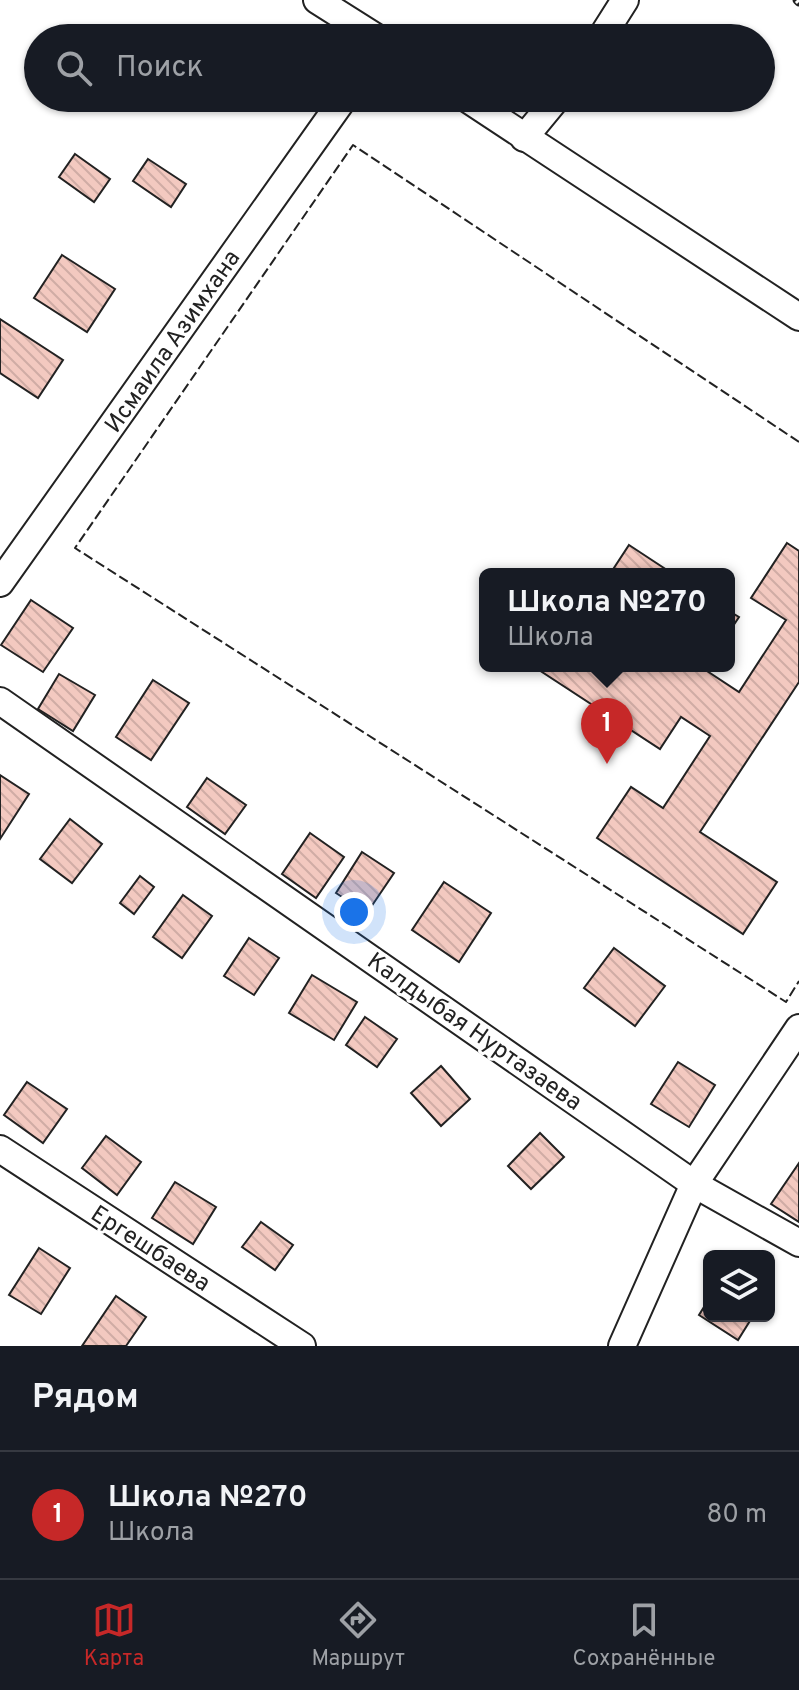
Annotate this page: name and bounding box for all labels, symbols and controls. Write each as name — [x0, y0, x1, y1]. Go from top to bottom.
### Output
search box — [24, 24, 775, 112]
icon: search — [52, 46, 96, 90]
text: Поиск — [116, 50, 204, 87]
street label: Исмаила Азимхана — [99, 245, 248, 439]
popup — [479, 568, 735, 672]
text: Школа №270 — [507, 585, 707, 622]
text: Школа — [507, 622, 594, 655]
pin: 1 — [581, 698, 633, 764]
your location — [334, 892, 374, 932]
street label: Калдыбая Нуртазаева — [361, 947, 587, 1118]
street label: Ергешбаева — [84, 1200, 215, 1299]
map controls — [703, 1250, 775, 1322]
button: layers — [703, 1250, 775, 1322]
text: Рядом — [32, 1377, 139, 1420]
text: Школа №270 — [108, 1480, 307, 1517]
text: 1 — [53, 1499, 63, 1532]
text: 80 m — [707, 1499, 767, 1532]
text: Школа — [108, 1517, 194, 1550]
tab: Карта — [84, 1598, 144, 1673]
tab: Маршрут — [311, 1598, 405, 1673]
tab: Сохранённые — [573, 1598, 715, 1673]

